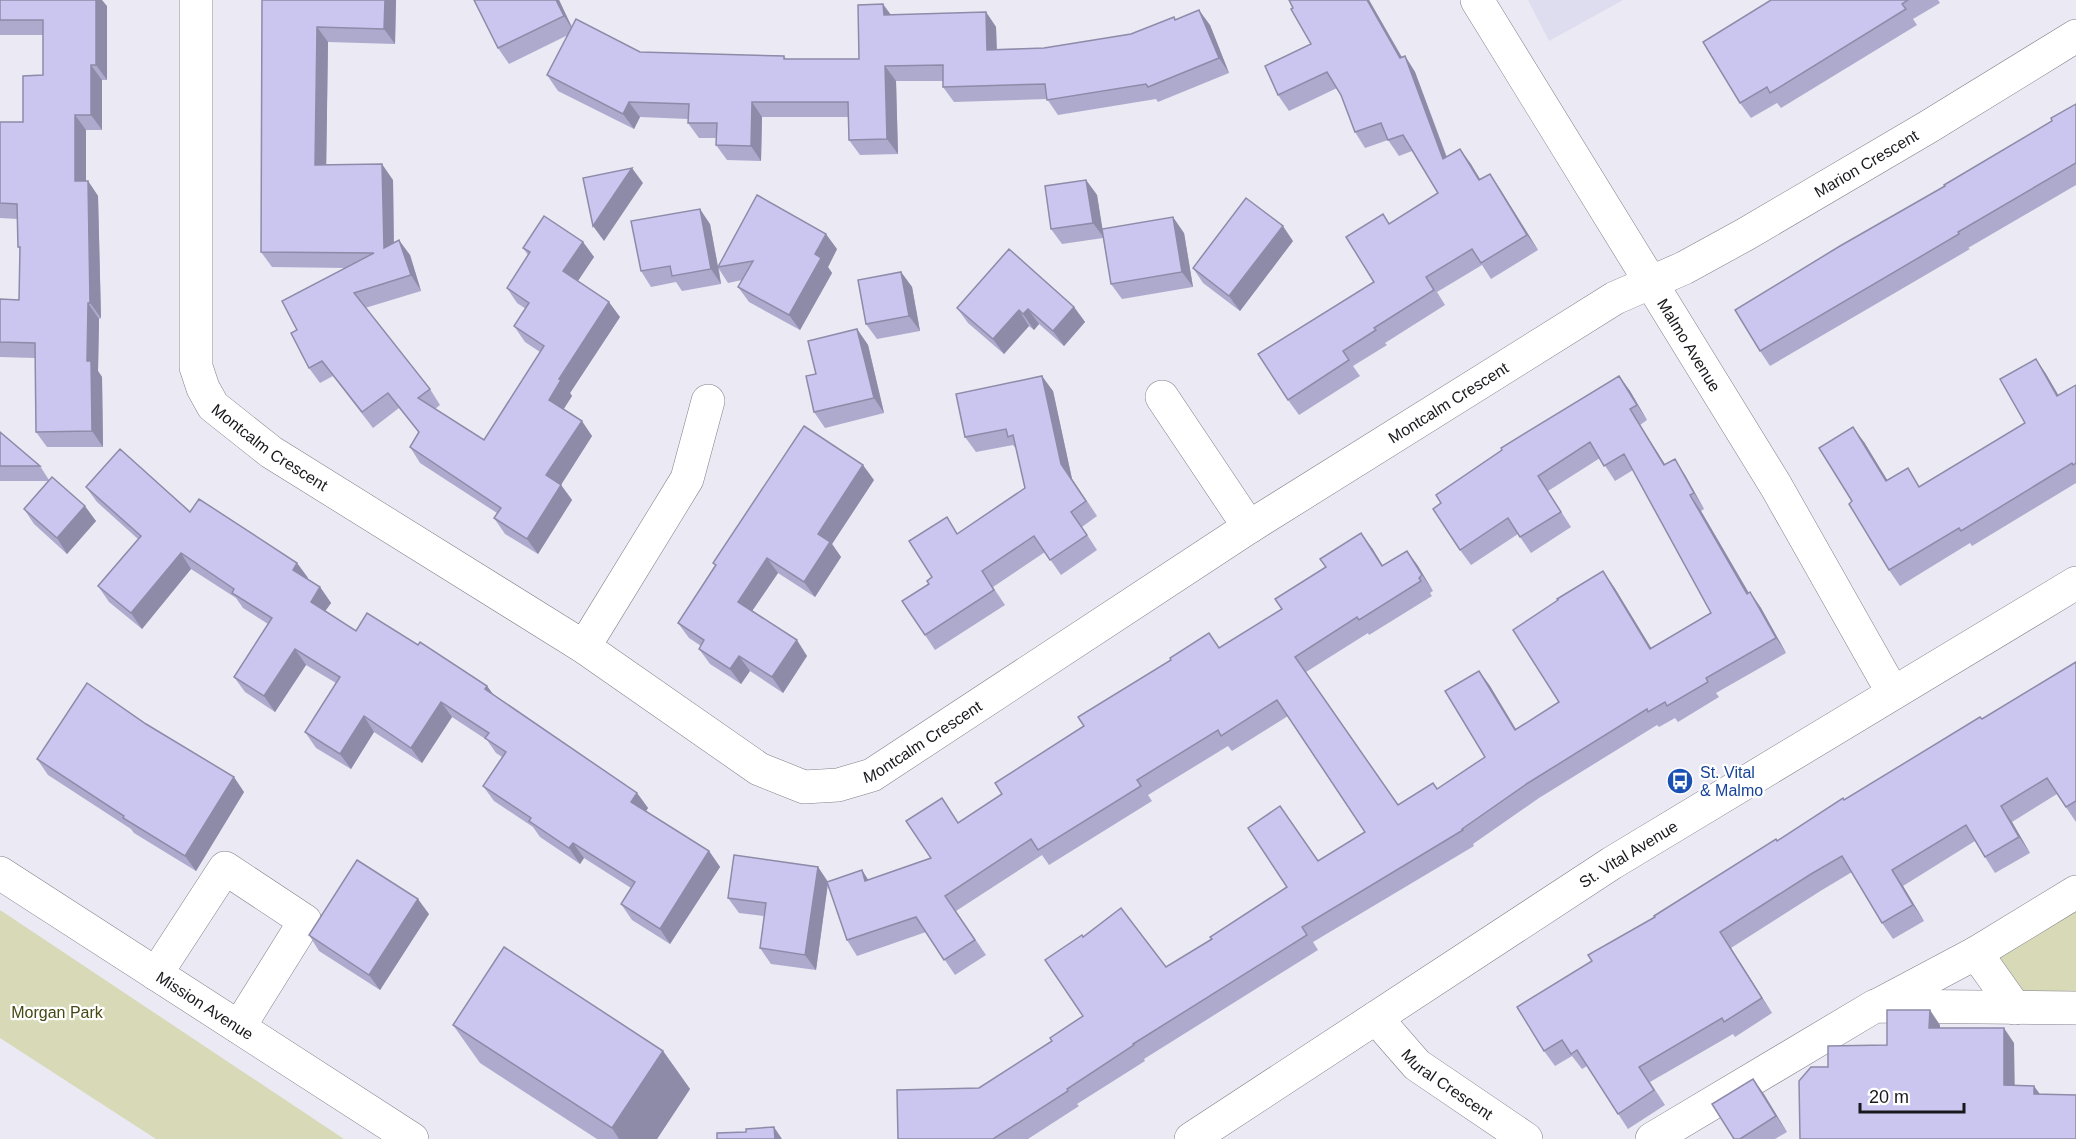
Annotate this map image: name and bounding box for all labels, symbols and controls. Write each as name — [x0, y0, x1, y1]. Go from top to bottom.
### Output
street label: Marion Crescent — [1811, 126, 1922, 201]
street label: Malmo Avenue — [1654, 296, 1724, 395]
street label: Montcalm Crescent — [1385, 359, 1512, 447]
street label: Montcalm Crescent — [208, 401, 331, 494]
street label: Montcalm Crescent — [861, 697, 985, 786]
place label: St. Vital & Malmo — [1700, 764, 1763, 799]
bus stop icon: St. Vital & Malmo — [1665, 766, 1695, 796]
street label: St. Vital Avenue — [1576, 817, 1681, 891]
street label: Mission Avenue — [153, 968, 256, 1043]
park label: Morgan Park — [11, 1004, 104, 1021]
street label: Mural Crescent — [1398, 1046, 1496, 1123]
scale bar — [1860, 1076, 1964, 1114]
text: 20 m — [1869, 1087, 1909, 1107]

